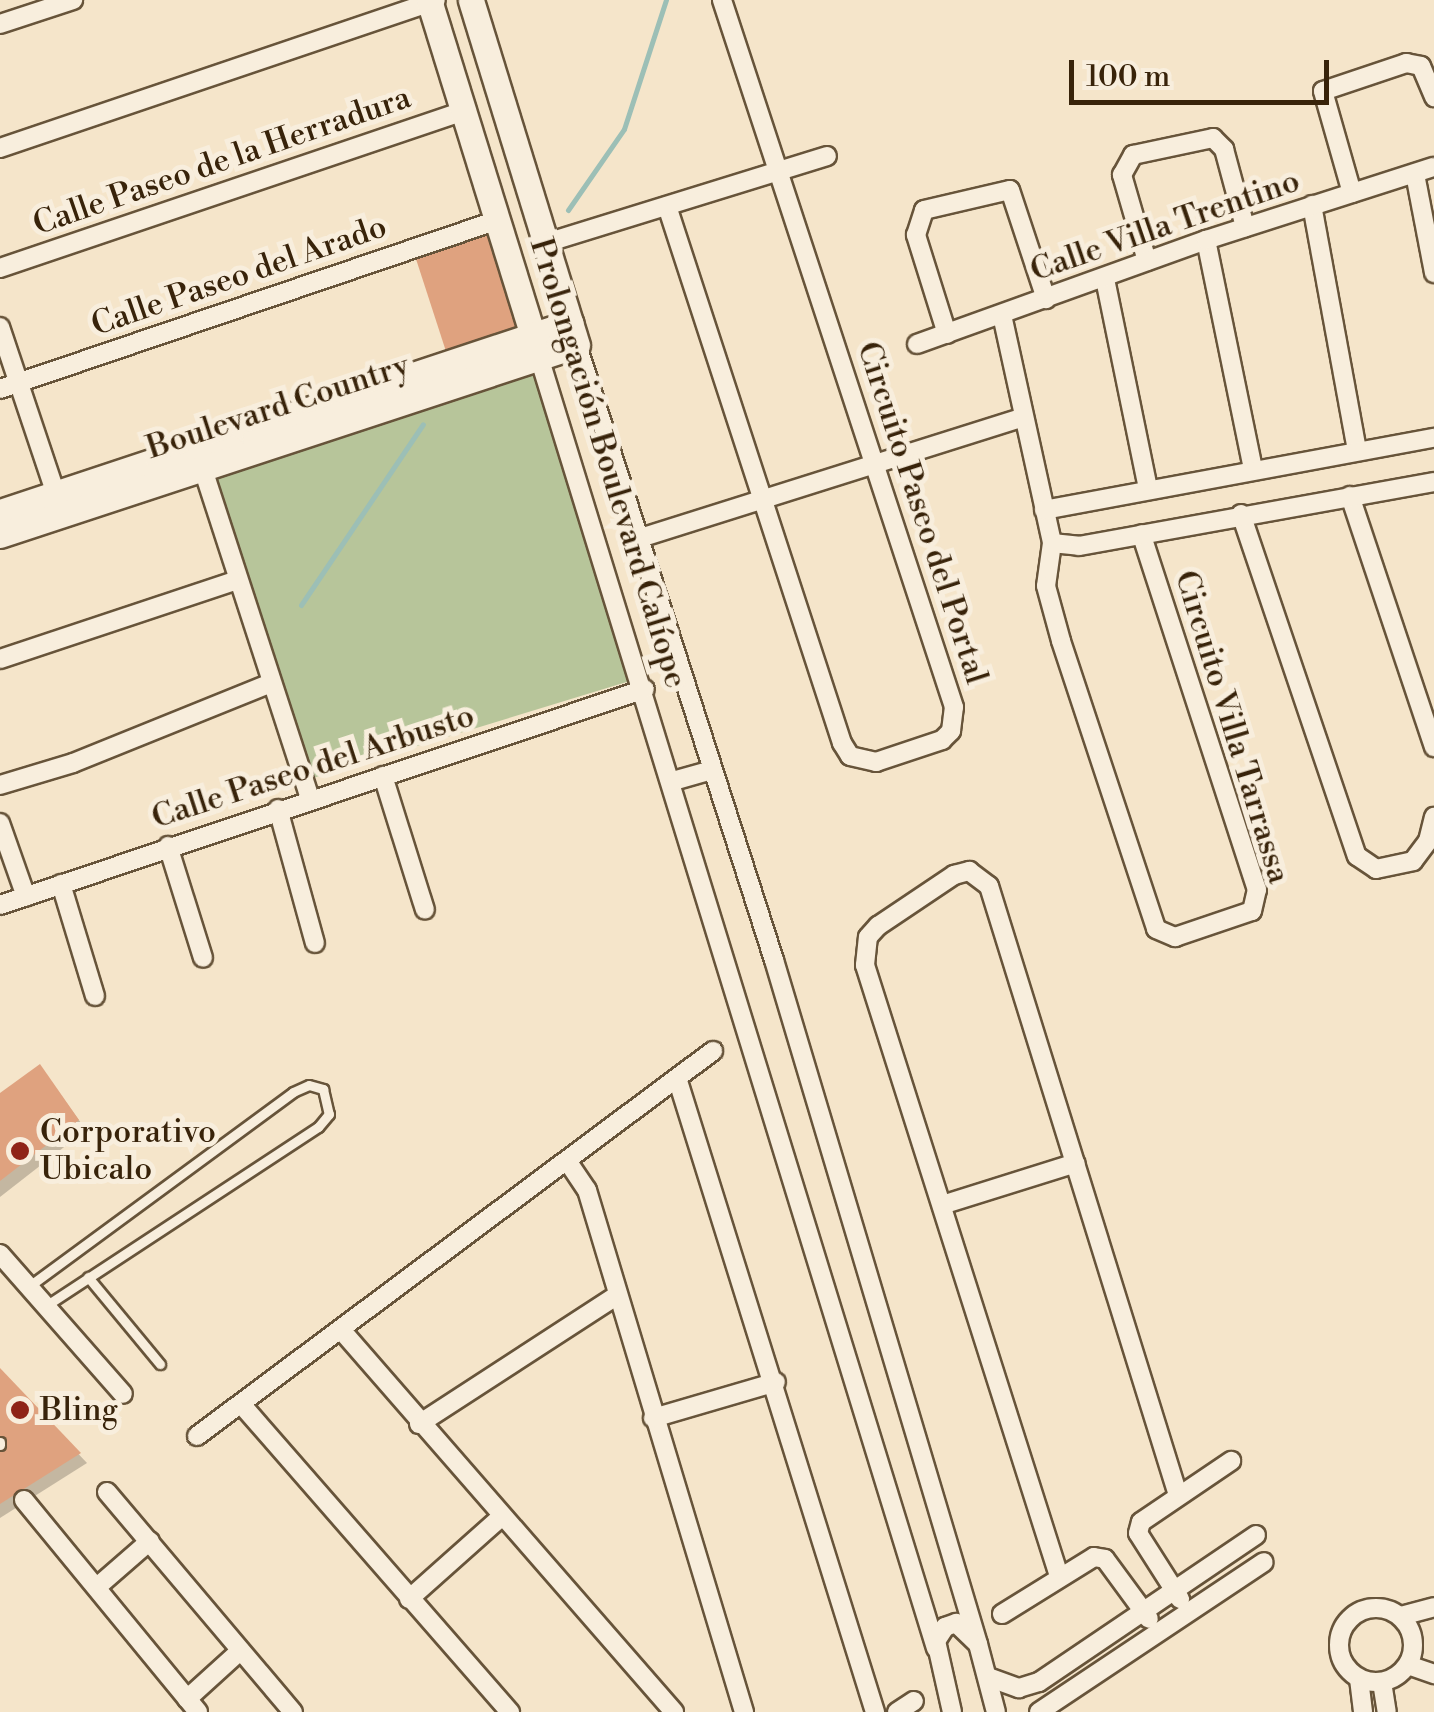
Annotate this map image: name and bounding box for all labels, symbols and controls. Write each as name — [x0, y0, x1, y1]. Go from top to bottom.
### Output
scale bar — [1074, 40, 1334, 102]
text: 100 m — [1086, 58, 1170, 96]
street label: Calle Paseo de la Herradura — [28, 78, 416, 244]
street label: Calle Villa Trentino — [1025, 162, 1305, 290]
street label: Calle Paseo del Arado — [86, 207, 392, 345]
street label: Prolongación Boulevard Calíope — [521, 233, 695, 693]
street label: Circuito Paseo del Portal — [848, 337, 996, 689]
street label: Boulevard Country — [142, 346, 414, 468]
street label: Circuito Villa Tarrassa — [1166, 566, 1298, 888]
street label: Calle Paseo del Arbusto — [147, 697, 479, 837]
place label: Corporativo Ubicalo — [40, 1114, 216, 1189]
marker: Corporativo Ubicalo — [9, 1140, 31, 1162]
place label: Bling — [40, 1391, 118, 1429]
marker: Bling — [9, 1399, 31, 1421]

